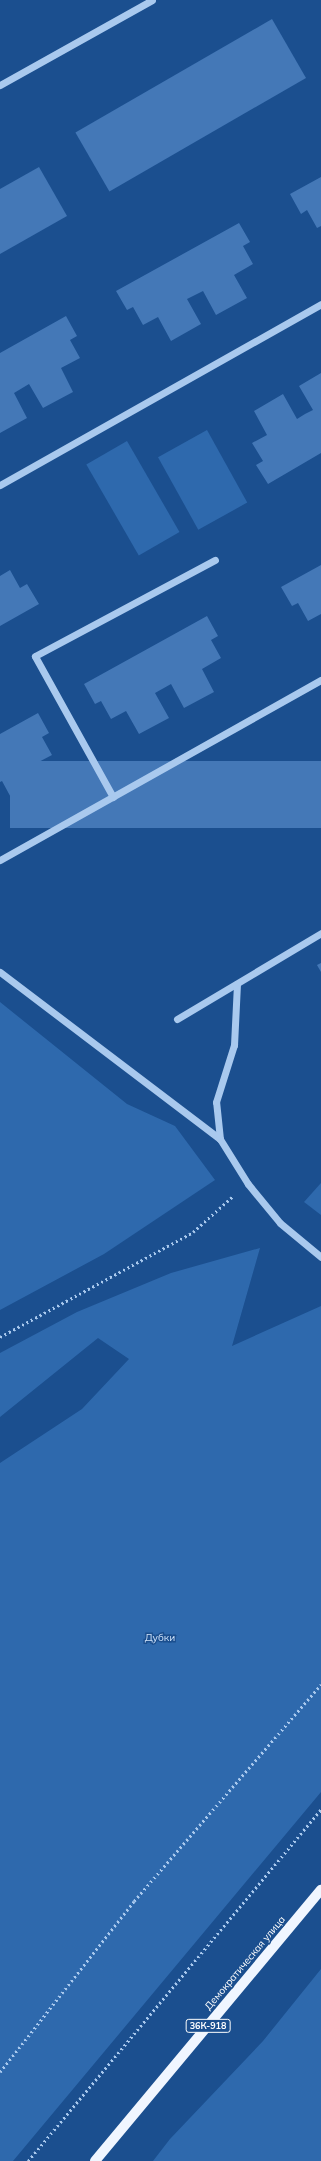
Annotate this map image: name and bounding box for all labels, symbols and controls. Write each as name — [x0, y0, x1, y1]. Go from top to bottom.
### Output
park label: Дубки — [145, 1632, 175, 1644]
street label: Демократическая улица — [202, 1914, 288, 2012]
road number: 36К-918 — [185, 2019, 231, 2033]

